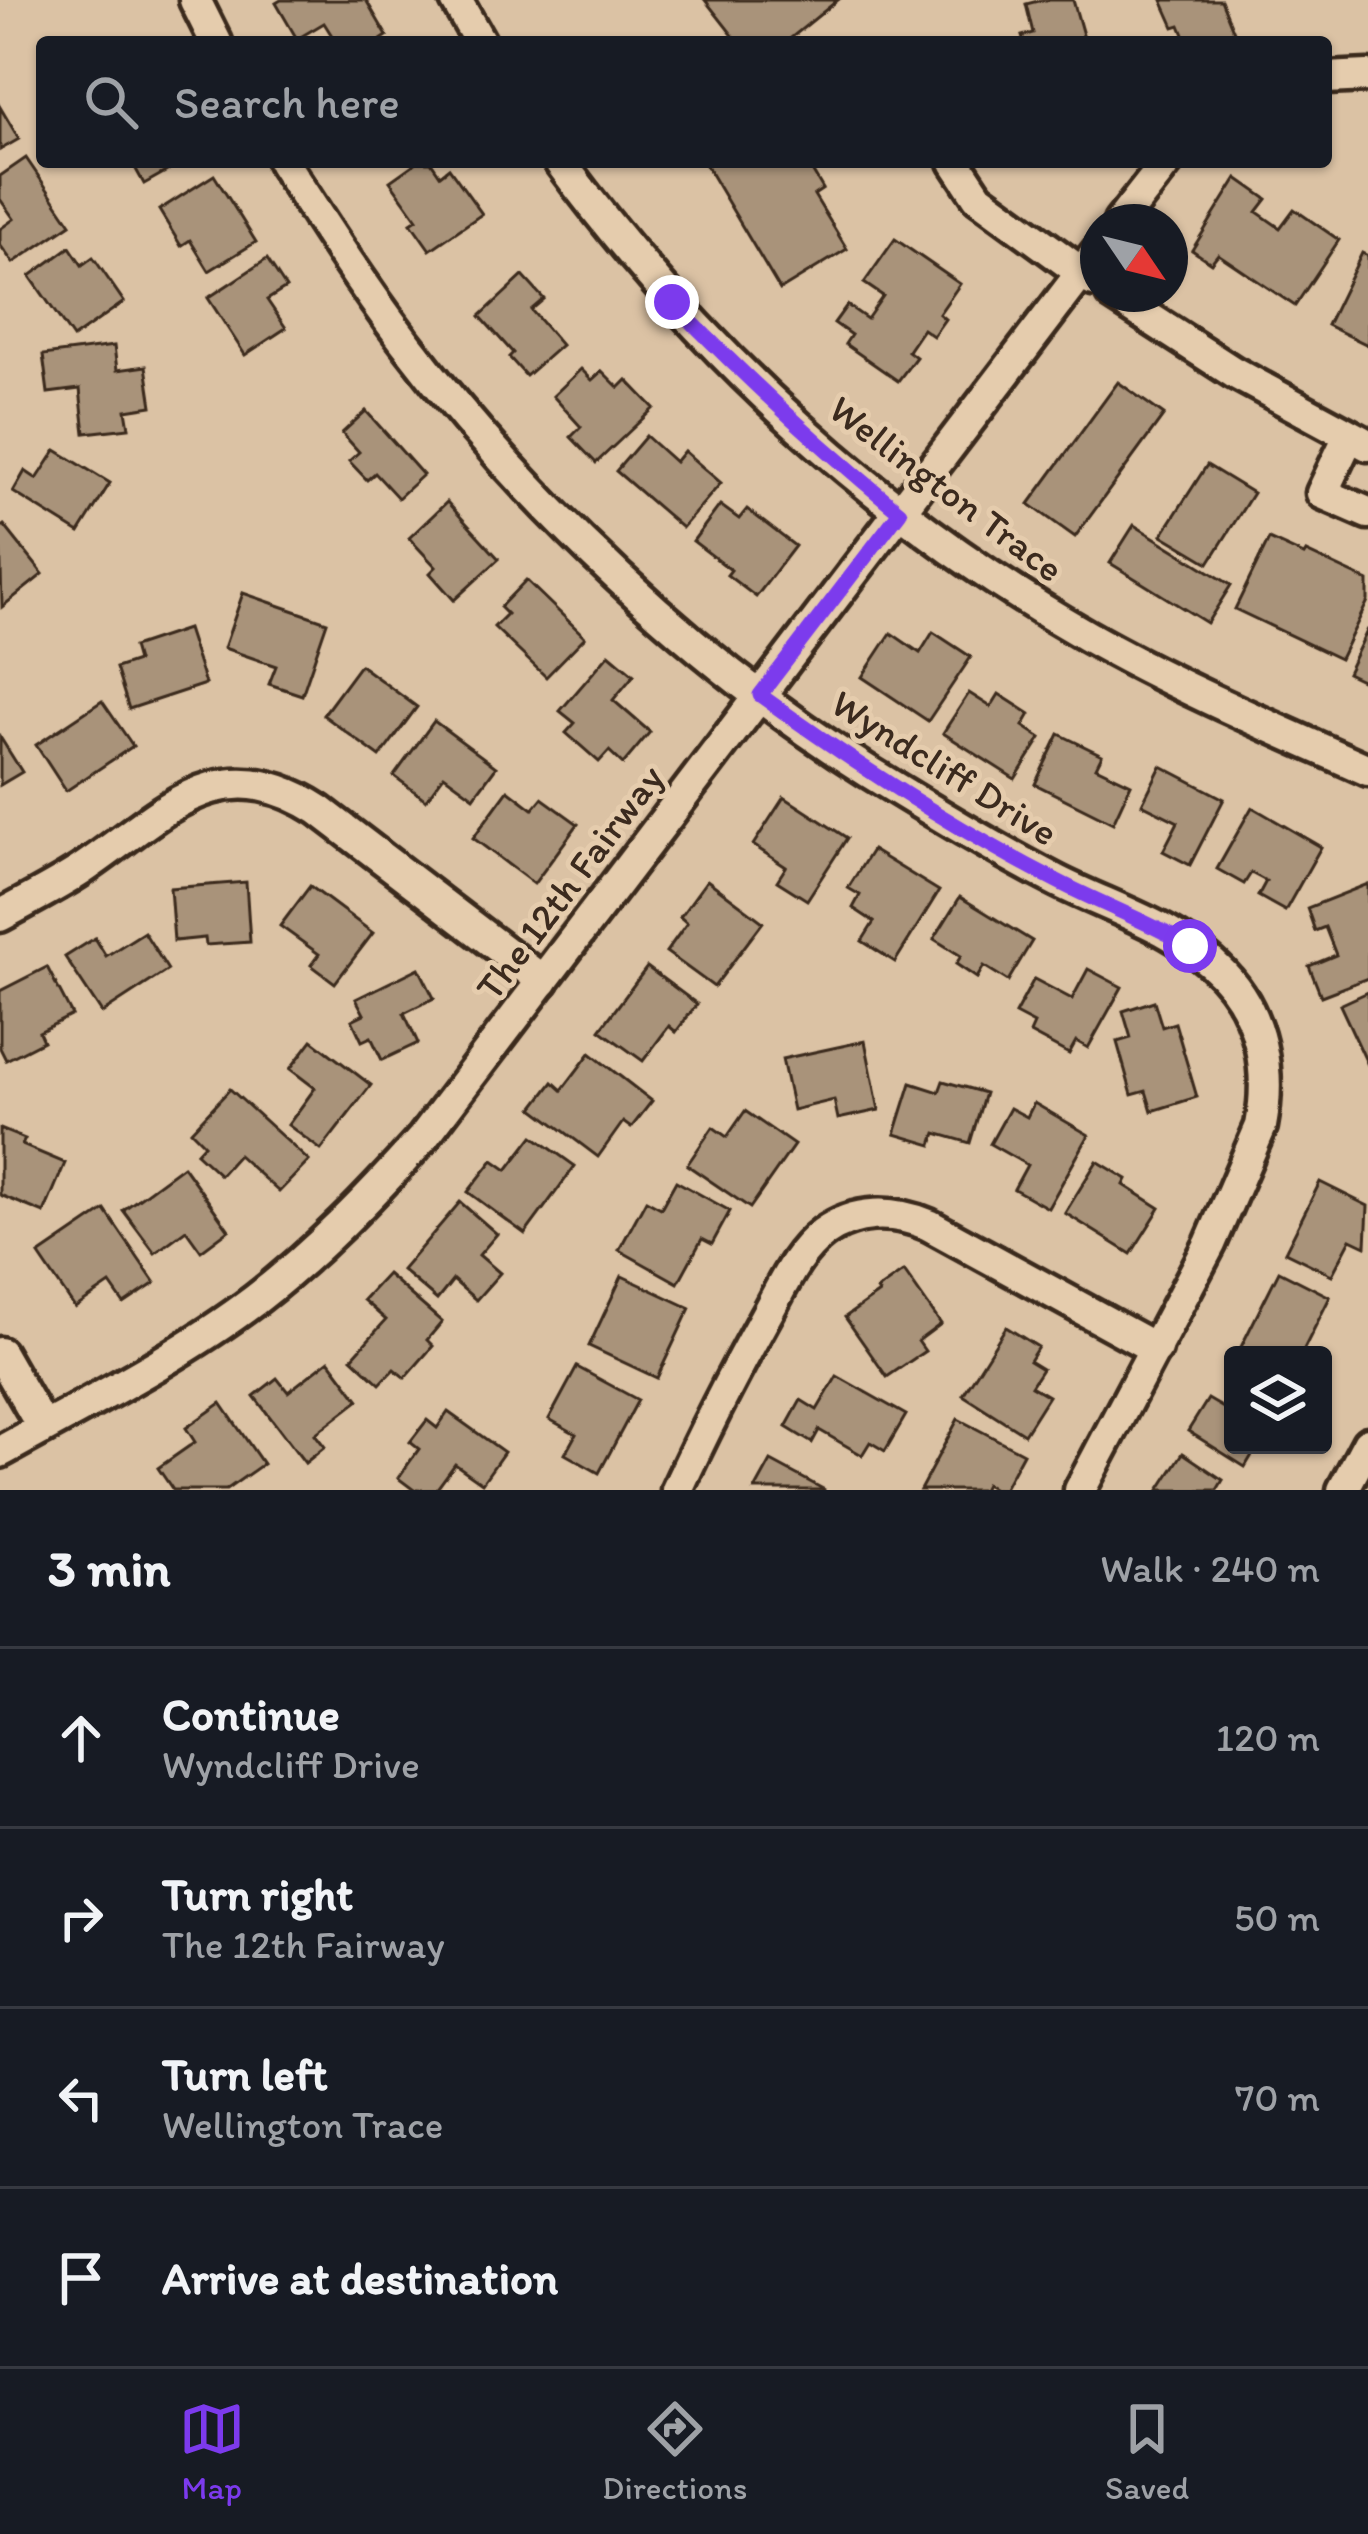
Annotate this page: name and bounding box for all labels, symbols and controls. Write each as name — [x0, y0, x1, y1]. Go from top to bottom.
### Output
search box — [36, 36, 1332, 168]
icon: search — [78, 69, 144, 135]
text: Search here — [174, 75, 400, 129]
north arrow — [1080, 204, 1188, 312]
route end — [645, 275, 699, 329]
street label: Wellington Trace — [820, 385, 1073, 592]
street label: Wyndcliff Drive — [823, 679, 1067, 856]
street label: The 12th Fairway — [466, 755, 673, 1009]
route start — [1163, 919, 1217, 973]
map controls — [1224, 1346, 1332, 1454]
button: layers — [1224, 1346, 1332, 1454]
text: 3 min — [48, 1538, 170, 1599]
text: Walk · 240 m — [1100, 1545, 1320, 1592]
text: Continue — [162, 1687, 340, 1741]
icon: ahead — [48, 1705, 114, 1771]
text: 120 m — [1216, 1714, 1320, 1761]
text: Wyndcliff Drive — [162, 1741, 420, 1788]
text: Turn right — [162, 1867, 353, 1921]
icon: right — [48, 1885, 114, 1951]
text: 50 m — [1234, 1894, 1320, 1941]
text: The 12th Fairway — [162, 1921, 445, 1968]
text: Turn left — [162, 2047, 328, 2101]
icon: left — [48, 2065, 114, 2131]
text: 70 m — [1235, 2074, 1320, 2121]
text: Wellington Trace — [162, 2101, 443, 2148]
icon: arrive — [48, 2245, 114, 2311]
text: Arrive at destination — [162, 2251, 558, 2305]
tab: Map — [179, 2396, 245, 2507]
tab: Directions — [602, 2396, 747, 2507]
tab: Saved — [1105, 2396, 1189, 2507]

